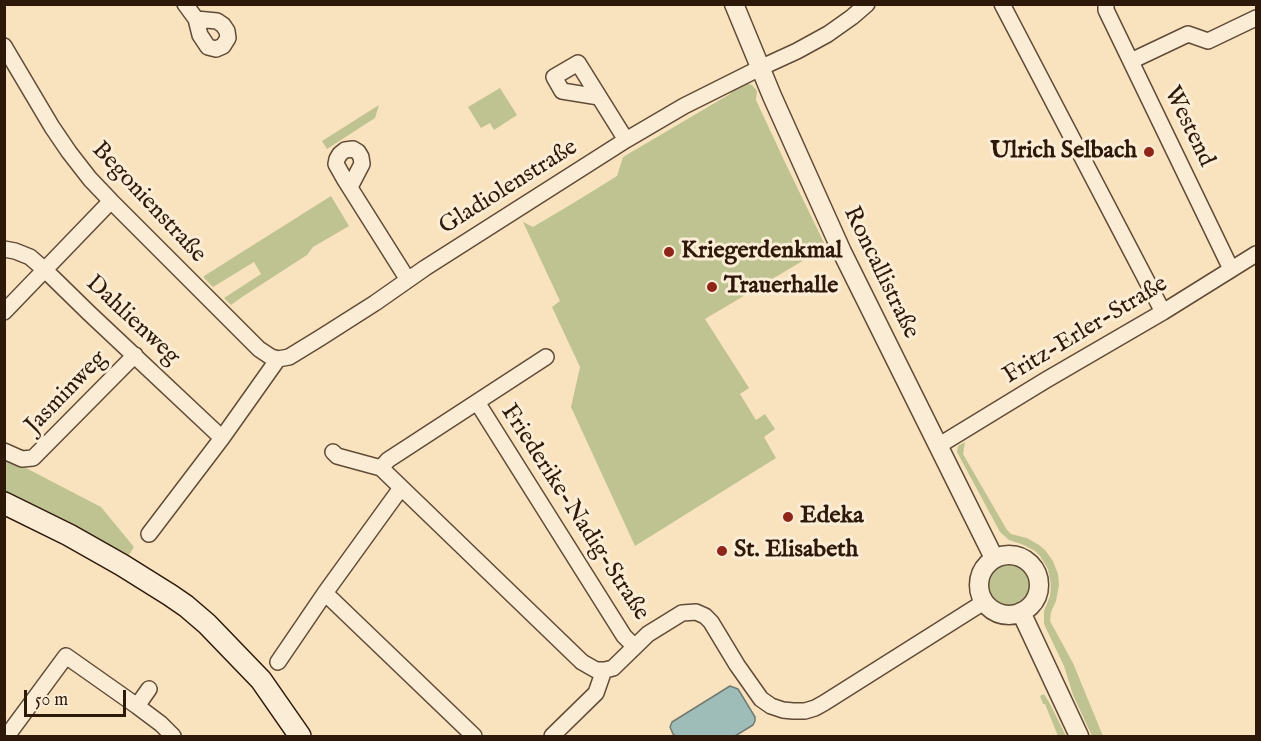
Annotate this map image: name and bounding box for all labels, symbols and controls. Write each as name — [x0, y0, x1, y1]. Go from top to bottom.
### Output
street label: Westend — [1156, 82, 1220, 172]
street label: Gladiolenstraße — [435, 134, 583, 242]
street label: Begonienstraße — [85, 137, 211, 269]
place label: Ulrich Selbach — [990, 138, 1137, 166]
marker: Ulrich Selbach — [1142, 145, 1156, 159]
street label: Roncallistraße — [836, 202, 924, 344]
place label: Kriegerdenkmal — [681, 238, 842, 266]
marker: Kriegerdenkmal — [662, 245, 676, 259]
street label: Dahlienweg — [79, 270, 185, 372]
street label: Fritz-Erler-Straße — [999, 271, 1173, 391]
place label: Trauerhalle — [724, 273, 838, 301]
marker: Trauerhalle — [705, 280, 719, 294]
street label: Jasminweg — [20, 345, 114, 441]
street label: Friederike-Nadig-Straße — [493, 400, 655, 626]
place label: Edeka — [800, 503, 864, 531]
marker: Edeka — [781, 510, 795, 524]
place label: St. Elisabeth — [734, 537, 858, 565]
marker: St. Elisabeth — [715, 544, 729, 558]
scale bar — [27, 678, 129, 716]
text: 50 m — [35, 689, 68, 712]

